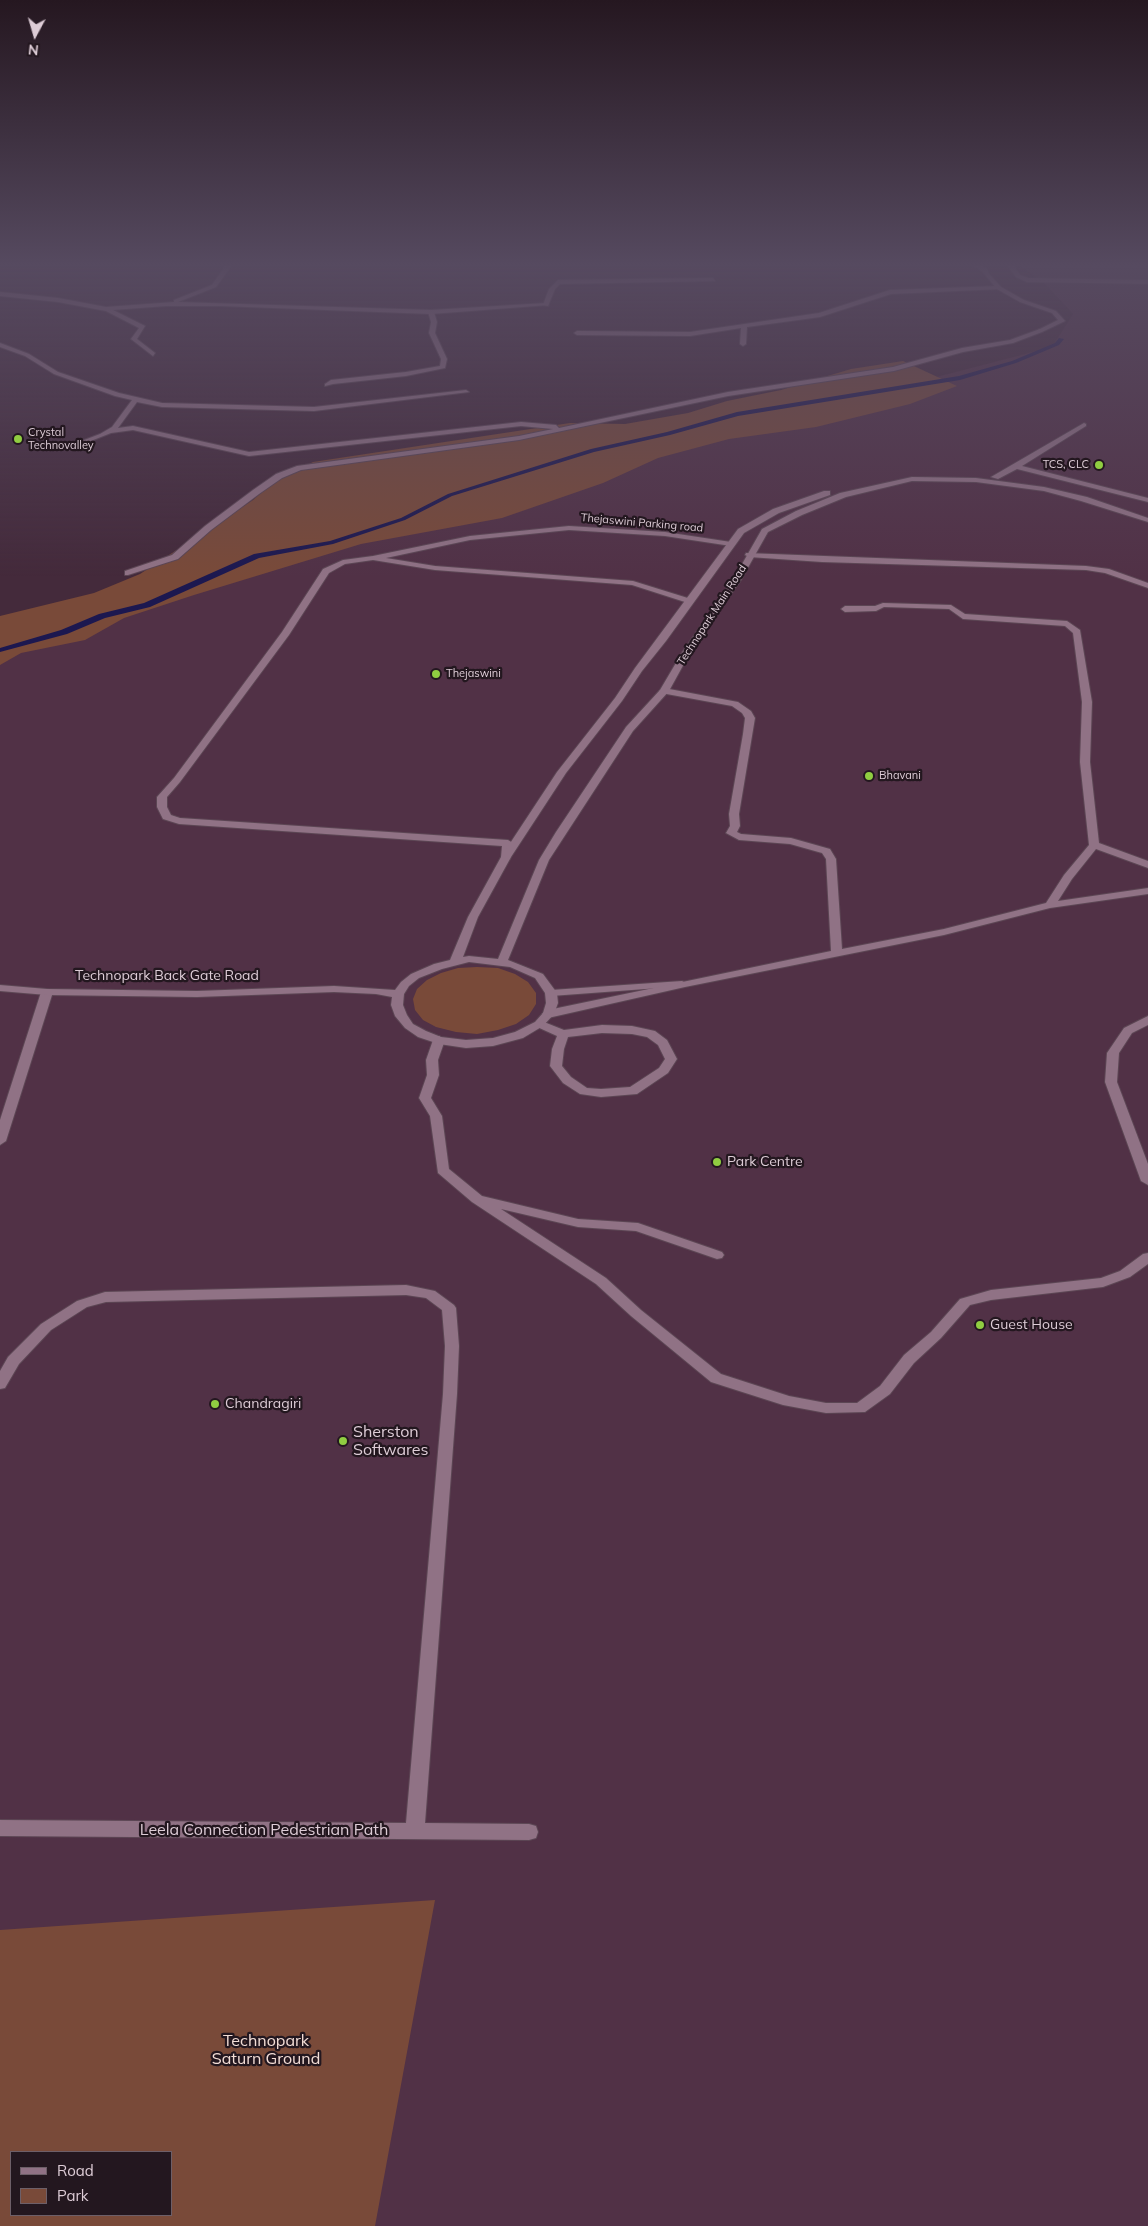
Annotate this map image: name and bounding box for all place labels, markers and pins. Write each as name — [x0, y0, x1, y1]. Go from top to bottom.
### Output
place label: Crystal Technovalley — [28, 426, 94, 452]
marker: Crystal Technovalley — [12, 433, 24, 445]
place label: TCS, CLC — [1043, 458, 1089, 472]
marker: TCS, CLC — [1093, 459, 1105, 471]
place label: Thejaswini — [446, 667, 501, 681]
marker: Thejaswini — [430, 668, 442, 680]
place label: Bhavani — [879, 769, 921, 783]
marker: Bhavani — [863, 770, 875, 782]
place label: Park Centre — [727, 1154, 803, 1170]
marker: Park Centre — [711, 1156, 723, 1168]
place label: Guest House — [990, 1317, 1073, 1333]
marker: Guest House — [974, 1319, 986, 1331]
place label: Chandragiri — [225, 1396, 301, 1412]
marker: Chandragiri — [209, 1398, 221, 1410]
place label: Sherston Softwares — [353, 1422, 428, 1460]
marker: Sherston Softwares — [337, 1435, 349, 1447]

